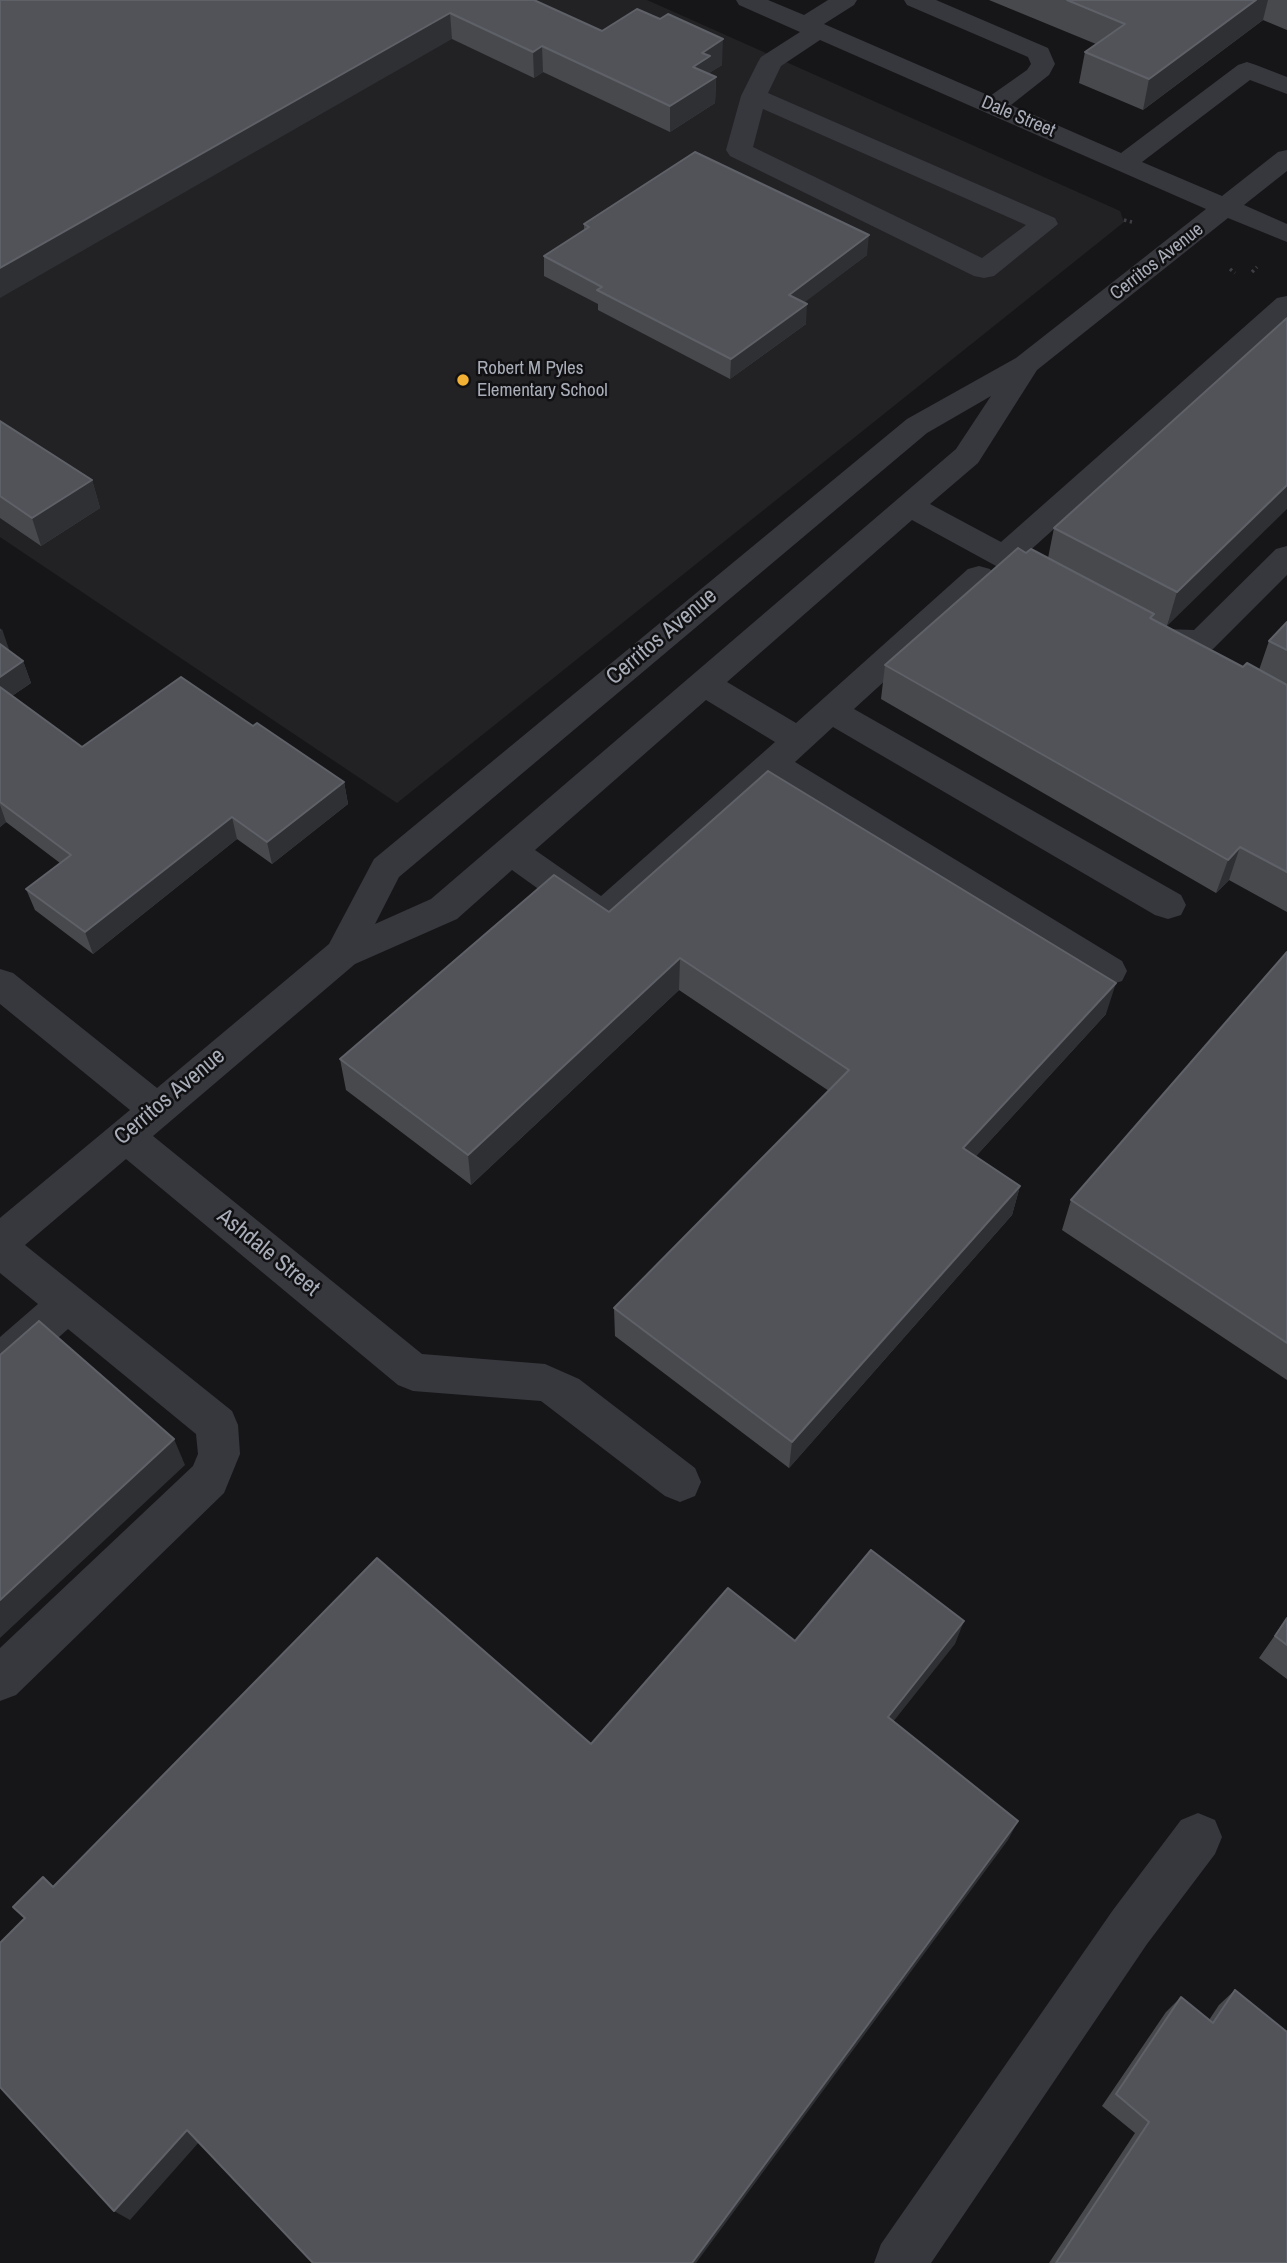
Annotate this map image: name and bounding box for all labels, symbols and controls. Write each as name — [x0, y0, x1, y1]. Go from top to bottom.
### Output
street label: Dale Street — [978, 91, 1058, 143]
street label: Cerritos Avenue — [1106, 218, 1208, 306]
place label: Robert M Pyles Elementary School — [477, 358, 608, 402]
marker: Robert M Pyles Elementary School — [455, 372, 471, 388]
street label: Cerritos Avenue — [601, 583, 723, 691]
street label: Cerritos Avenue — [109, 1043, 231, 1151]
street label: Ashdale Street — [211, 1203, 325, 1303]

